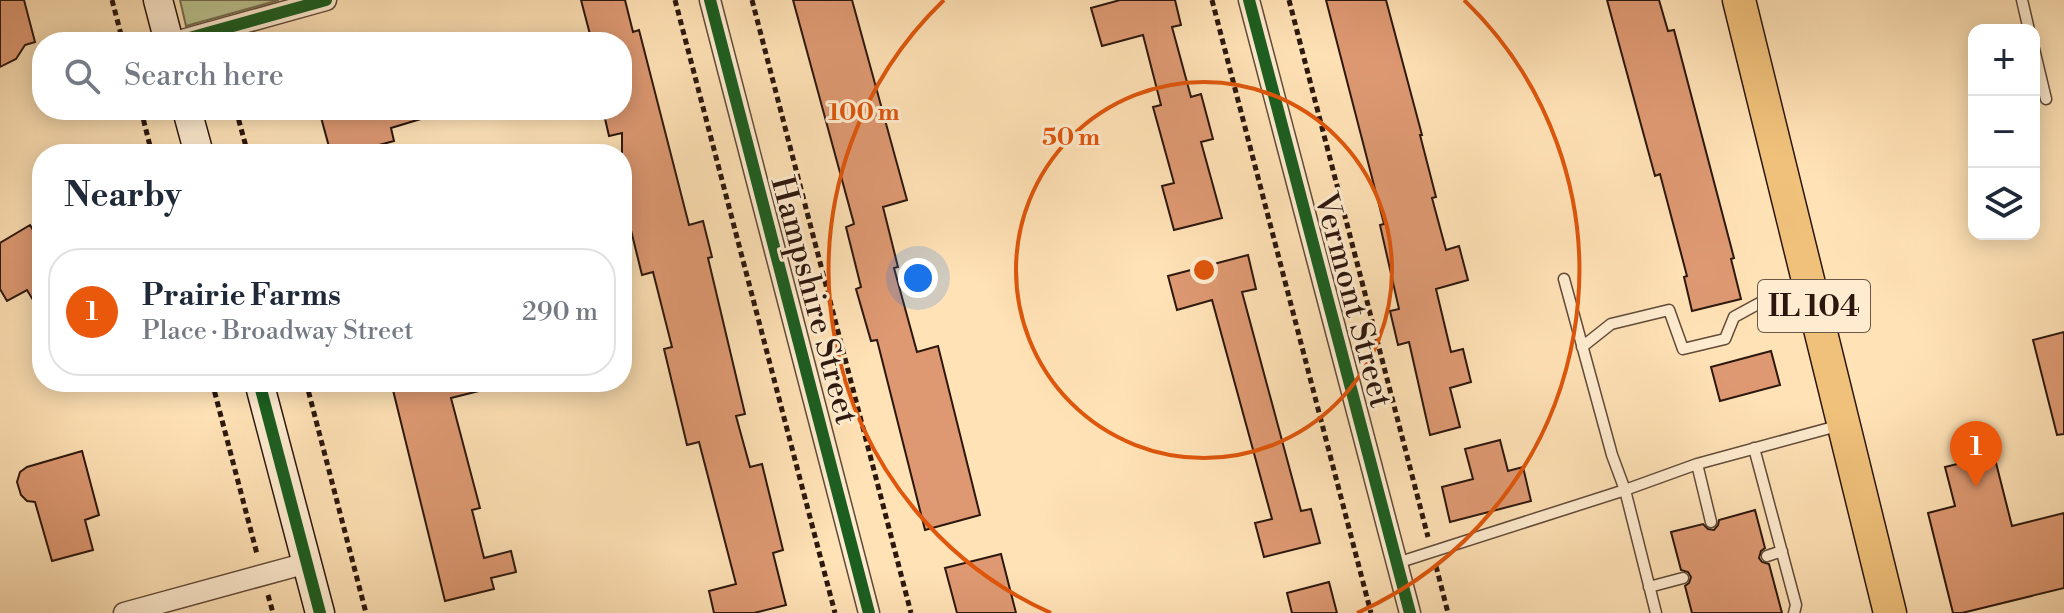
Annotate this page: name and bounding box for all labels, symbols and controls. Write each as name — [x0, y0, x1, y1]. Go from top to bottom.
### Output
map controls — [1968, 24, 2040, 240]
button: + — [1968, 24, 2040, 96]
search box — [32, 32, 632, 120]
icon: search — [60, 54, 104, 98]
text: Search here — [124, 57, 284, 95]
button: − — [1968, 96, 2040, 168]
text: 100 m — [828, 98, 900, 128]
text: 50 m — [1042, 123, 1100, 153]
button: layers — [1968, 168, 2040, 240]
street label: Hampshire Street — [762, 172, 866, 429]
text: Nearby — [64, 175, 182, 217]
street label: Vermont Street — [1305, 188, 1401, 412]
centre of rings — [1190, 256, 1218, 284]
your location — [898, 258, 938, 298]
text: Prairie Farms — [142, 277, 341, 315]
road number: IL 104 — [1758, 280, 1870, 332]
text: 1 — [86, 296, 98, 328]
text: 290 m — [522, 296, 598, 328]
text: Place · Broadway Street — [142, 315, 414, 347]
pin: 1 — [1950, 421, 2002, 487]

